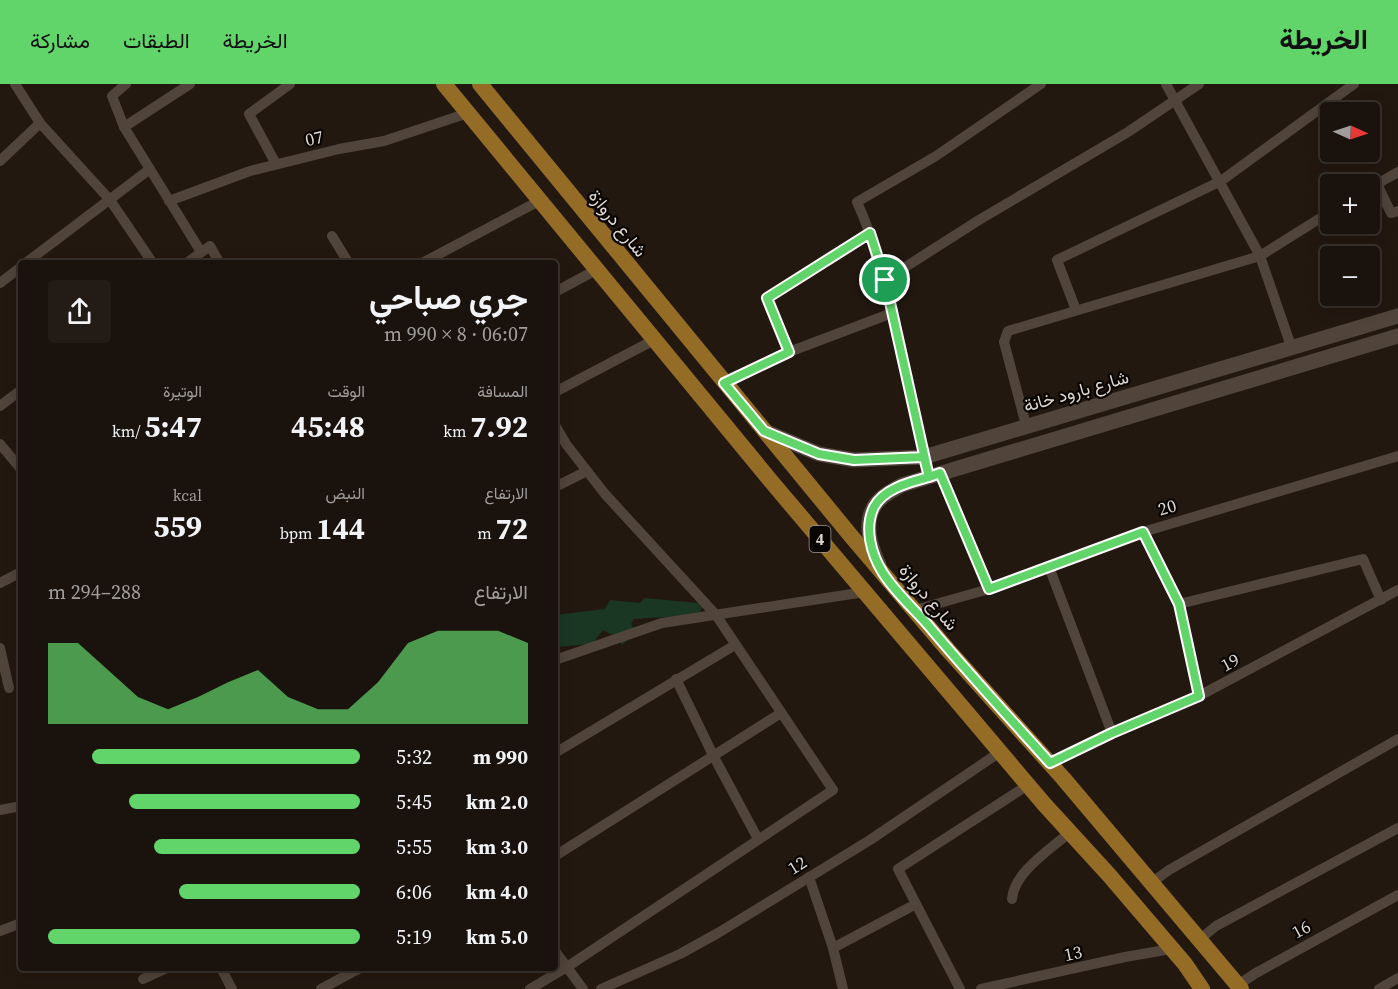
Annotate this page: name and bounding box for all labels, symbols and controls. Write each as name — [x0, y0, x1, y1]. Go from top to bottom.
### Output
text: الخريطة — [1279, 20, 1368, 58]
text: مشاركة — [30, 26, 90, 55]
text: الطبقات — [123, 26, 190, 55]
text: الخريطة — [223, 26, 288, 55]
north arrow — [1320, 102, 1380, 162]
map controls — [1320, 102, 1380, 306]
street label: 07 — [302, 124, 326, 152]
button: + — [1320, 174, 1380, 234]
street label: شارع دروازة — [583, 184, 653, 262]
button: − — [1320, 246, 1380, 306]
pin — [859, 254, 910, 305]
icon: arrive — [868, 263, 901, 296]
text: جري صباحي — [369, 275, 528, 320]
button: share — [48, 280, 111, 343]
text: 06:07 · 8 × 990 m — [384, 320, 528, 348]
street label: شارع بارود خانة — [1020, 364, 1132, 418]
text: الوتيرة — [163, 380, 202, 402]
text: الوقت — [327, 380, 365, 402]
text: المسافة — [477, 380, 528, 402]
text: 5:47 — [144, 406, 202, 447]
text: 45:48 — [291, 406, 365, 447]
text: 7.92 — [470, 406, 528, 447]
text: /km — [112, 420, 144, 442]
text: km — [443, 420, 470, 442]
text: النبض — [325, 482, 365, 504]
text: الارتفاع — [485, 482, 528, 504]
text: kcal — [173, 484, 202, 506]
street label: 20 — [1155, 492, 1179, 522]
text: 559 — [153, 506, 202, 547]
text: 144 — [316, 508, 365, 549]
text: 72 — [495, 508, 528, 549]
text: bpm — [280, 522, 316, 544]
text: m — [477, 522, 495, 544]
road number: 4 — [810, 526, 830, 552]
street label: شارع دروازة — [894, 558, 964, 636]
text: 288–294 m — [48, 578, 141, 606]
text: الارتفاع — [474, 578, 528, 606]
street label: 19 — [1216, 647, 1244, 677]
text: 5:32 — [396, 743, 432, 771]
text: 990 m — [473, 743, 528, 771]
text: 5:45 — [396, 788, 432, 816]
text: 2.0 km — [466, 788, 528, 816]
text: 5:55 — [396, 833, 432, 861]
text: 3.0 km — [466, 833, 528, 861]
street label: 12 — [783, 850, 811, 880]
text: 6:06 — [396, 878, 432, 906]
text: 4.0 km — [466, 878, 528, 906]
street label: 16 — [1287, 914, 1315, 944]
text: 5:19 — [396, 923, 432, 951]
text: 5.0 km — [466, 923, 528, 951]
street label: 13 — [1062, 939, 1084, 967]

